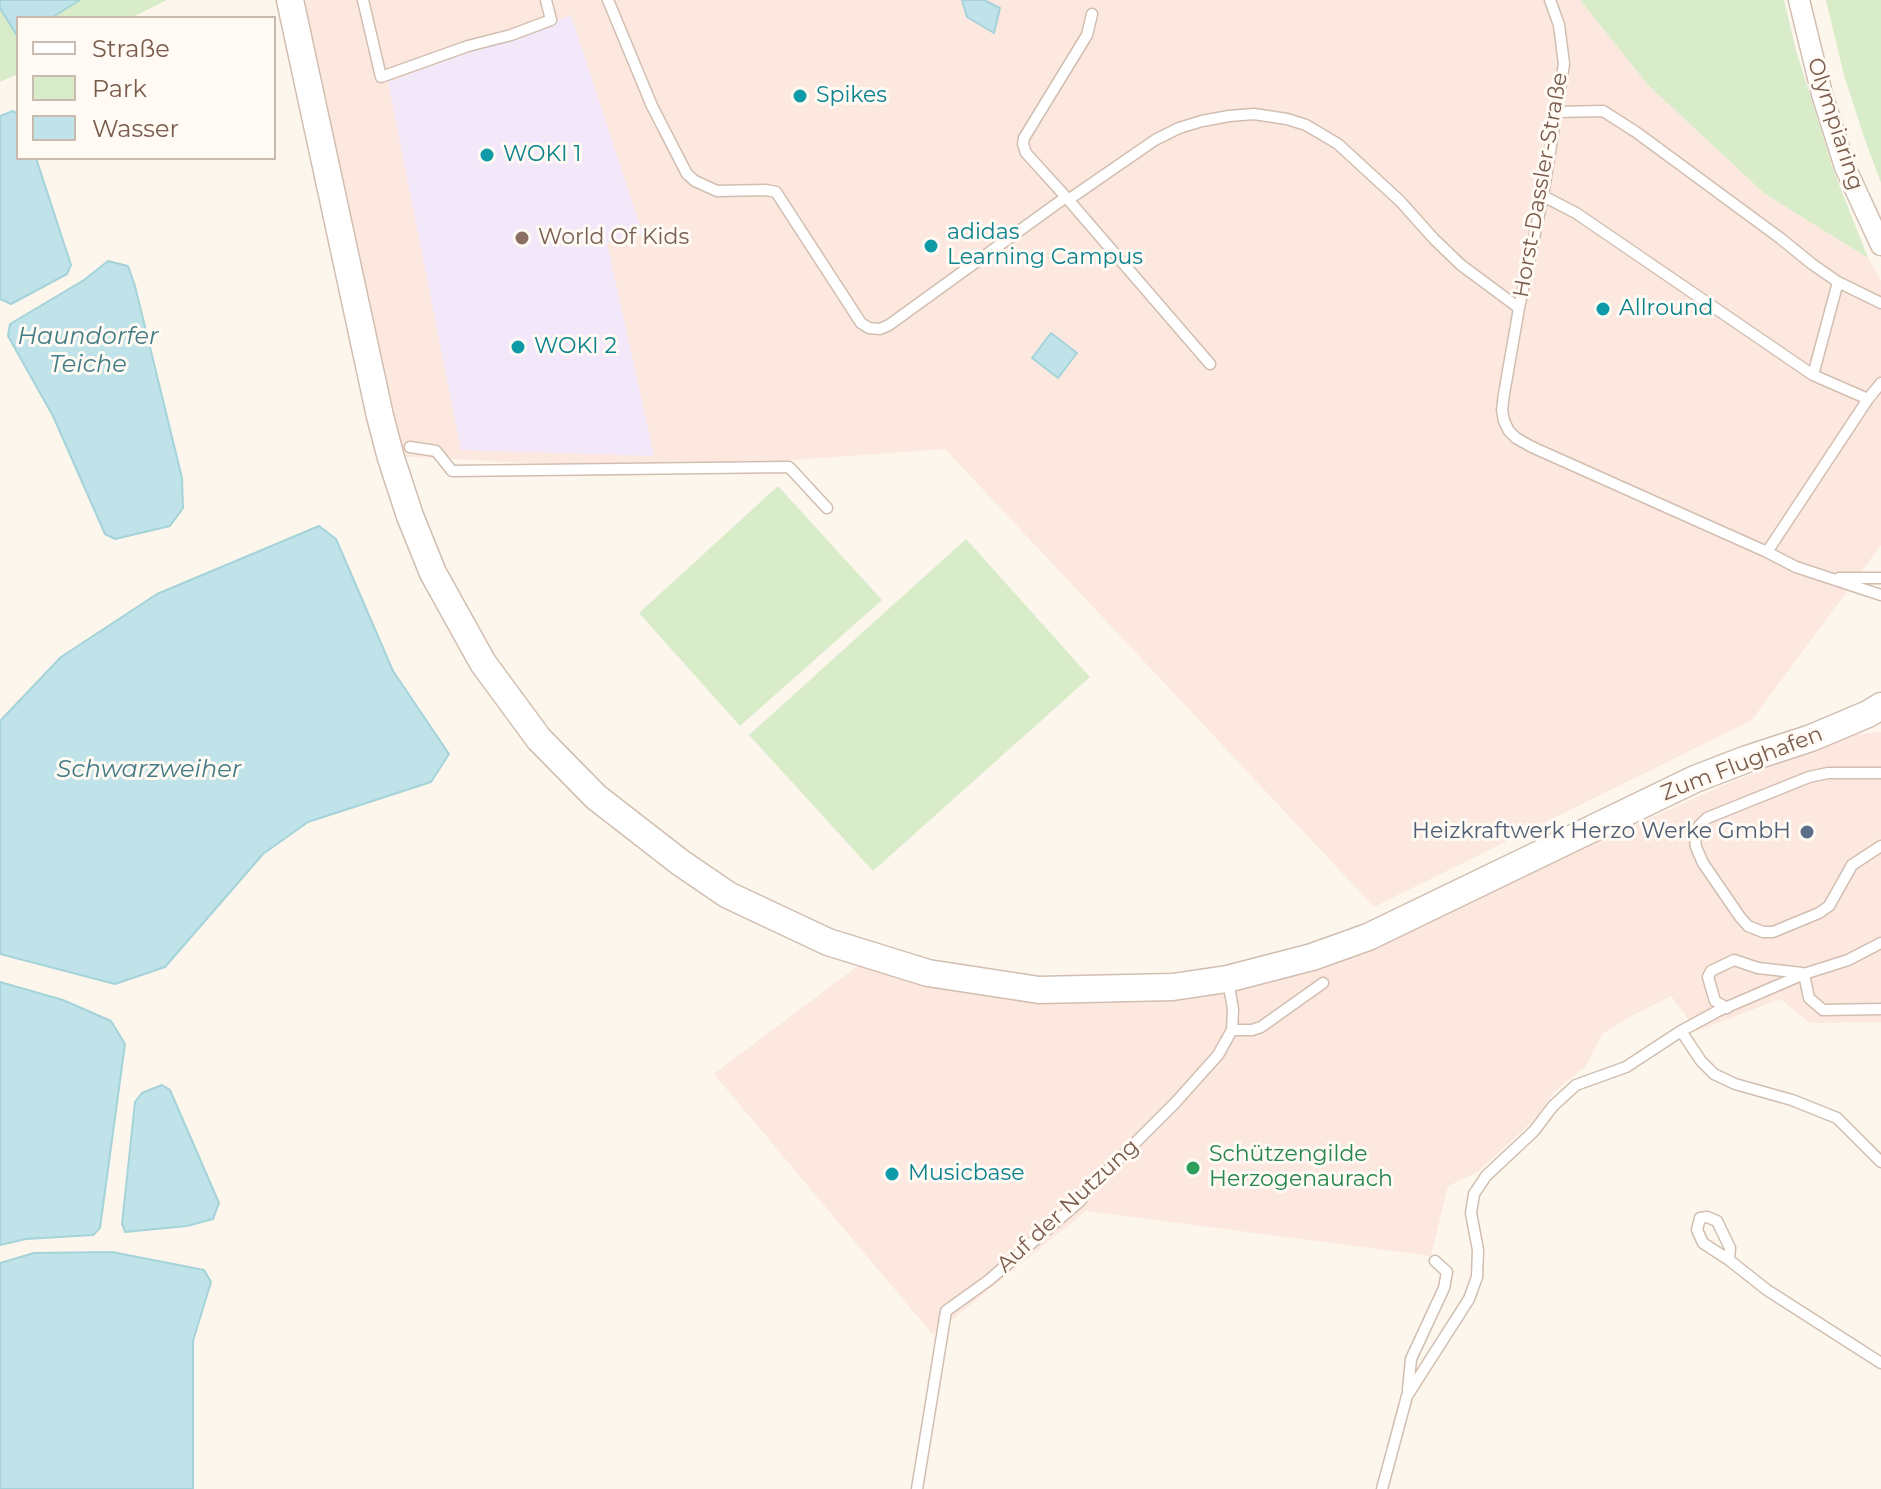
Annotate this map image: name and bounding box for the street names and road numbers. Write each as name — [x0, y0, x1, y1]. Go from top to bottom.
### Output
street label: Olympiaring — [1801, 54, 1869, 194]
street label: Horst-Dassler-Straße — [1508, 70, 1574, 300]
street label: Zum Flughafen — [1657, 721, 1827, 807]
street label: Auf der Nutzung — [992, 1134, 1144, 1278]

